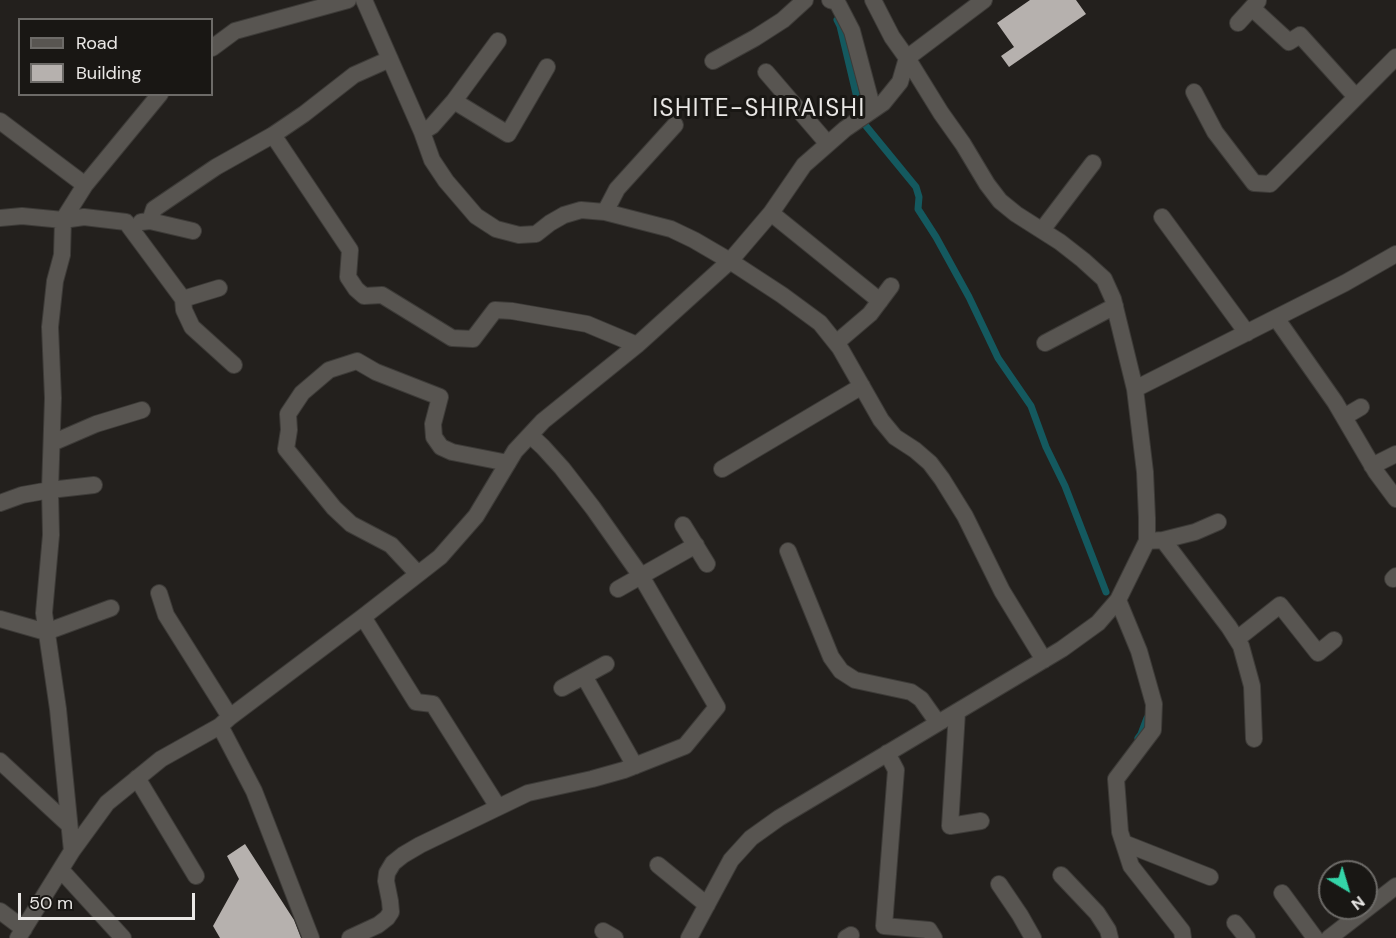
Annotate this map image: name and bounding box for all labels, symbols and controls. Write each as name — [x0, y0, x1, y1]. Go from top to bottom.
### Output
legend — [18, 18, 213, 96]
text: Road — [76, 31, 118, 55]
text: Building — [76, 61, 141, 85]
district label: ISHITE-SHIRAISHI — [652, 96, 866, 124]
north arrow — [1318, 860, 1378, 920]
scale bar — [21, 881, 198, 919]
text: 50 m — [29, 891, 73, 915]
text: N — [1347, 891, 1369, 915]

